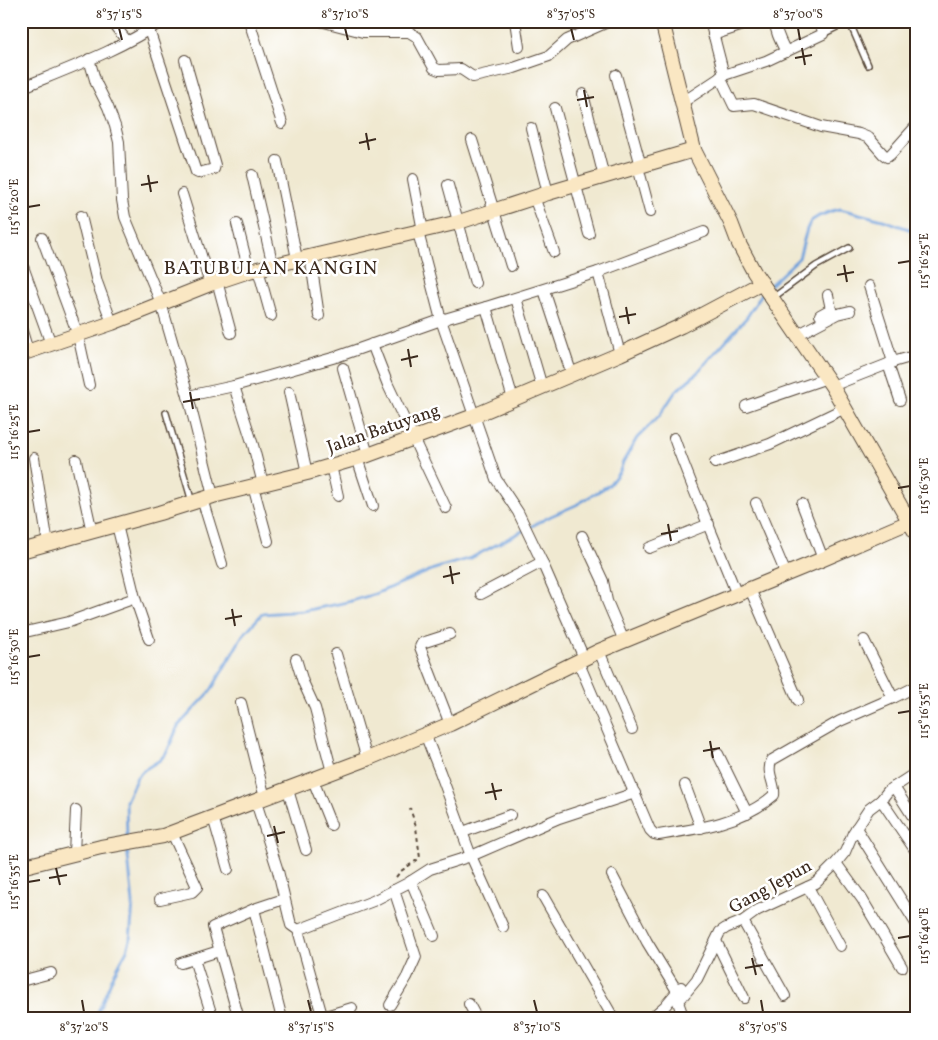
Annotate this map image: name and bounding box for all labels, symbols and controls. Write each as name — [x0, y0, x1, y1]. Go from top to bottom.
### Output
text: 8°37'15"S — [96, 7, 142, 23]
text: 8°37'10"S — [321, 7, 369, 23]
text: 8°37'05"S — [547, 7, 595, 23]
text: 8°37'00"S — [773, 7, 823, 23]
text: 115°16'20"E — [7, 178, 23, 236]
text: 115°16'25"E — [917, 233, 933, 289]
district label: BATUBULAN KANGIN — [164, 255, 378, 283]
street label: Jalan Batuyang — [324, 398, 443, 460]
text: 115°16'25"E — [7, 404, 23, 460]
text: 115°16'30"E — [917, 458, 933, 514]
text: 115°16'30"E — [7, 629, 23, 685]
text: 115°16'35"E — [917, 683, 933, 739]
text: 115°16'35"E — [7, 854, 23, 910]
street label: Gang Jepun — [725, 854, 817, 920]
text: 115°16'40"E — [917, 908, 933, 964]
text: 8°37'20"S — [60, 1020, 108, 1036]
text: 8°37'15"S — [288, 1020, 334, 1036]
text: 8°37'10"S — [513, 1020, 561, 1036]
text: 8°37'05"S — [739, 1020, 787, 1036]

